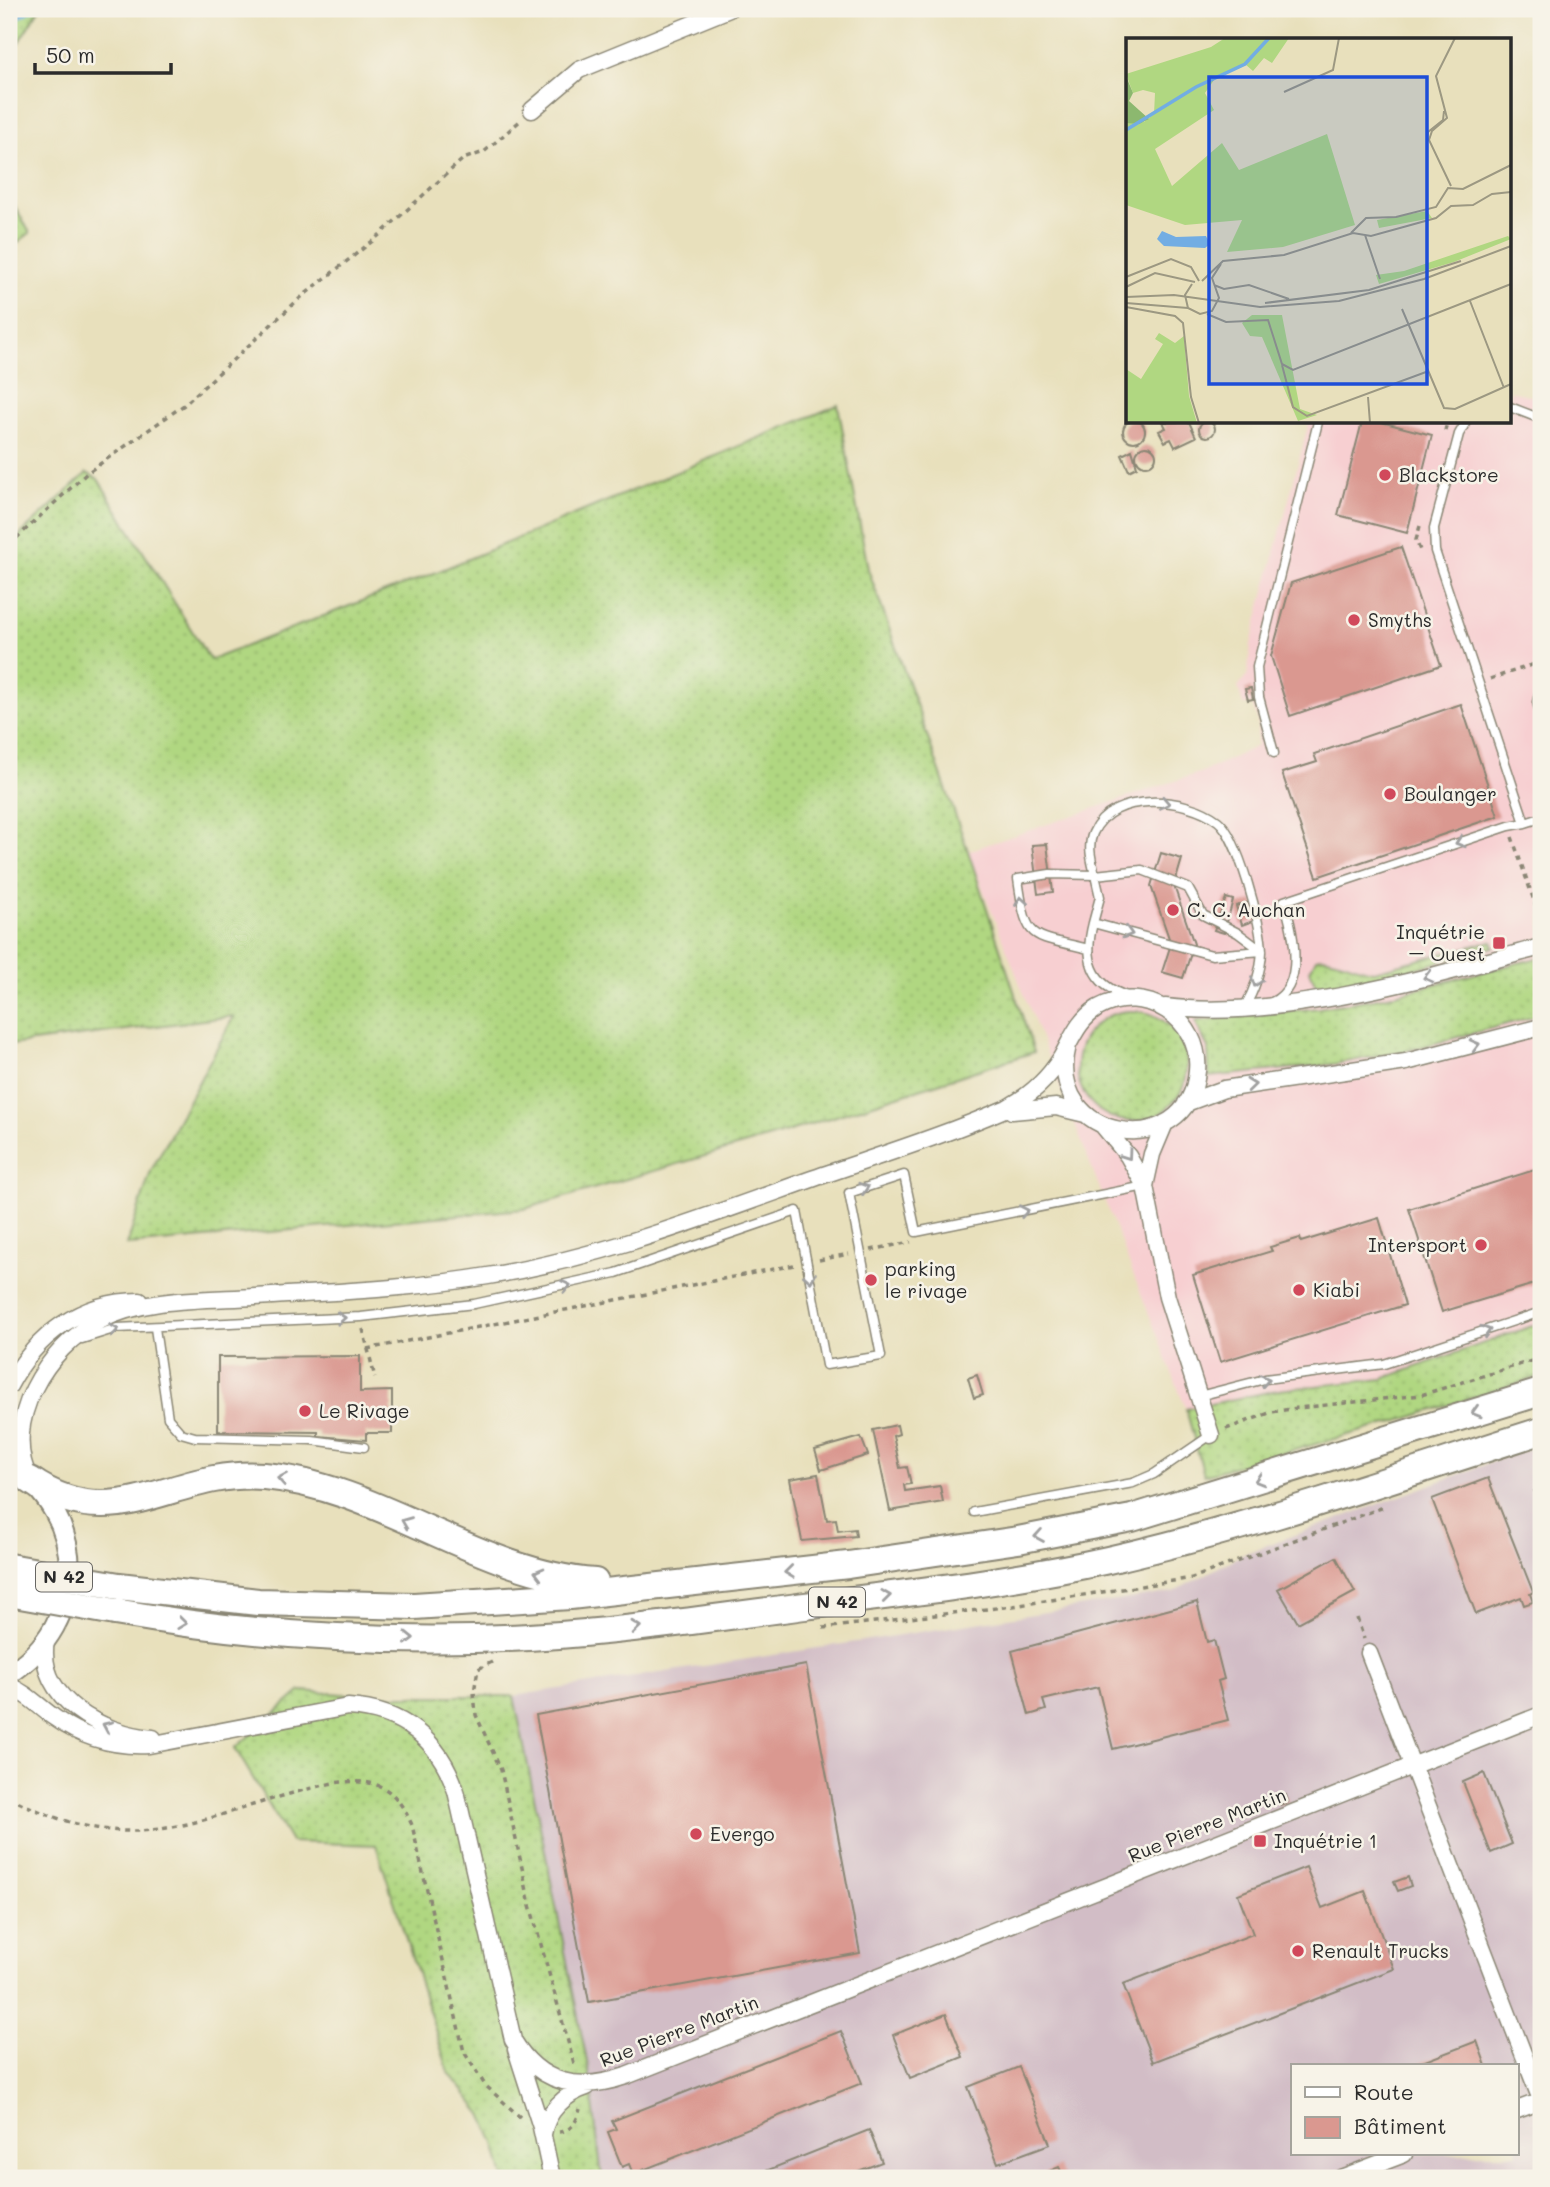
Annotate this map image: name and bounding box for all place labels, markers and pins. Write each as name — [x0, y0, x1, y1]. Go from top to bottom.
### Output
place label: Blackstore — [1399, 462, 1499, 487]
marker: Blackstore — [1377, 467, 1393, 483]
place label: Smyths — [1368, 607, 1432, 632]
marker: Smyths — [1346, 612, 1362, 628]
place label: Boulanger — [1404, 781, 1497, 806]
marker: Boulanger — [1382, 786, 1398, 802]
place label: C. C. Auchan — [1187, 897, 1305, 922]
marker: C. C. Auchan — [1165, 902, 1181, 918]
place label: Inquétrie – Ouest — [1396, 919, 1485, 966]
marker: Inquétrie – Ouest — [1491, 935, 1507, 951]
place label: Intersport — [1368, 1232, 1467, 1257]
marker: Intersport — [1473, 1237, 1489, 1253]
place label: parking le rivage — [885, 1256, 968, 1303]
marker: parking le rivage — [863, 1272, 879, 1288]
place label: Kiabi — [1313, 1277, 1360, 1302]
marker: Kiabi — [1291, 1282, 1307, 1298]
place label: Le Rivage — [319, 1398, 410, 1423]
marker: Le Rivage — [297, 1403, 313, 1419]
place label: Evergo — [710, 1821, 775, 1846]
marker: Evergo — [688, 1826, 704, 1842]
place label: Inquétrie 1 — [1274, 1828, 1377, 1853]
marker: Inquétrie 1 — [1252, 1833, 1268, 1849]
place label: Renault Trucks — [1312, 1938, 1449, 1963]
marker: Renault Trucks — [1290, 1943, 1306, 1959]

